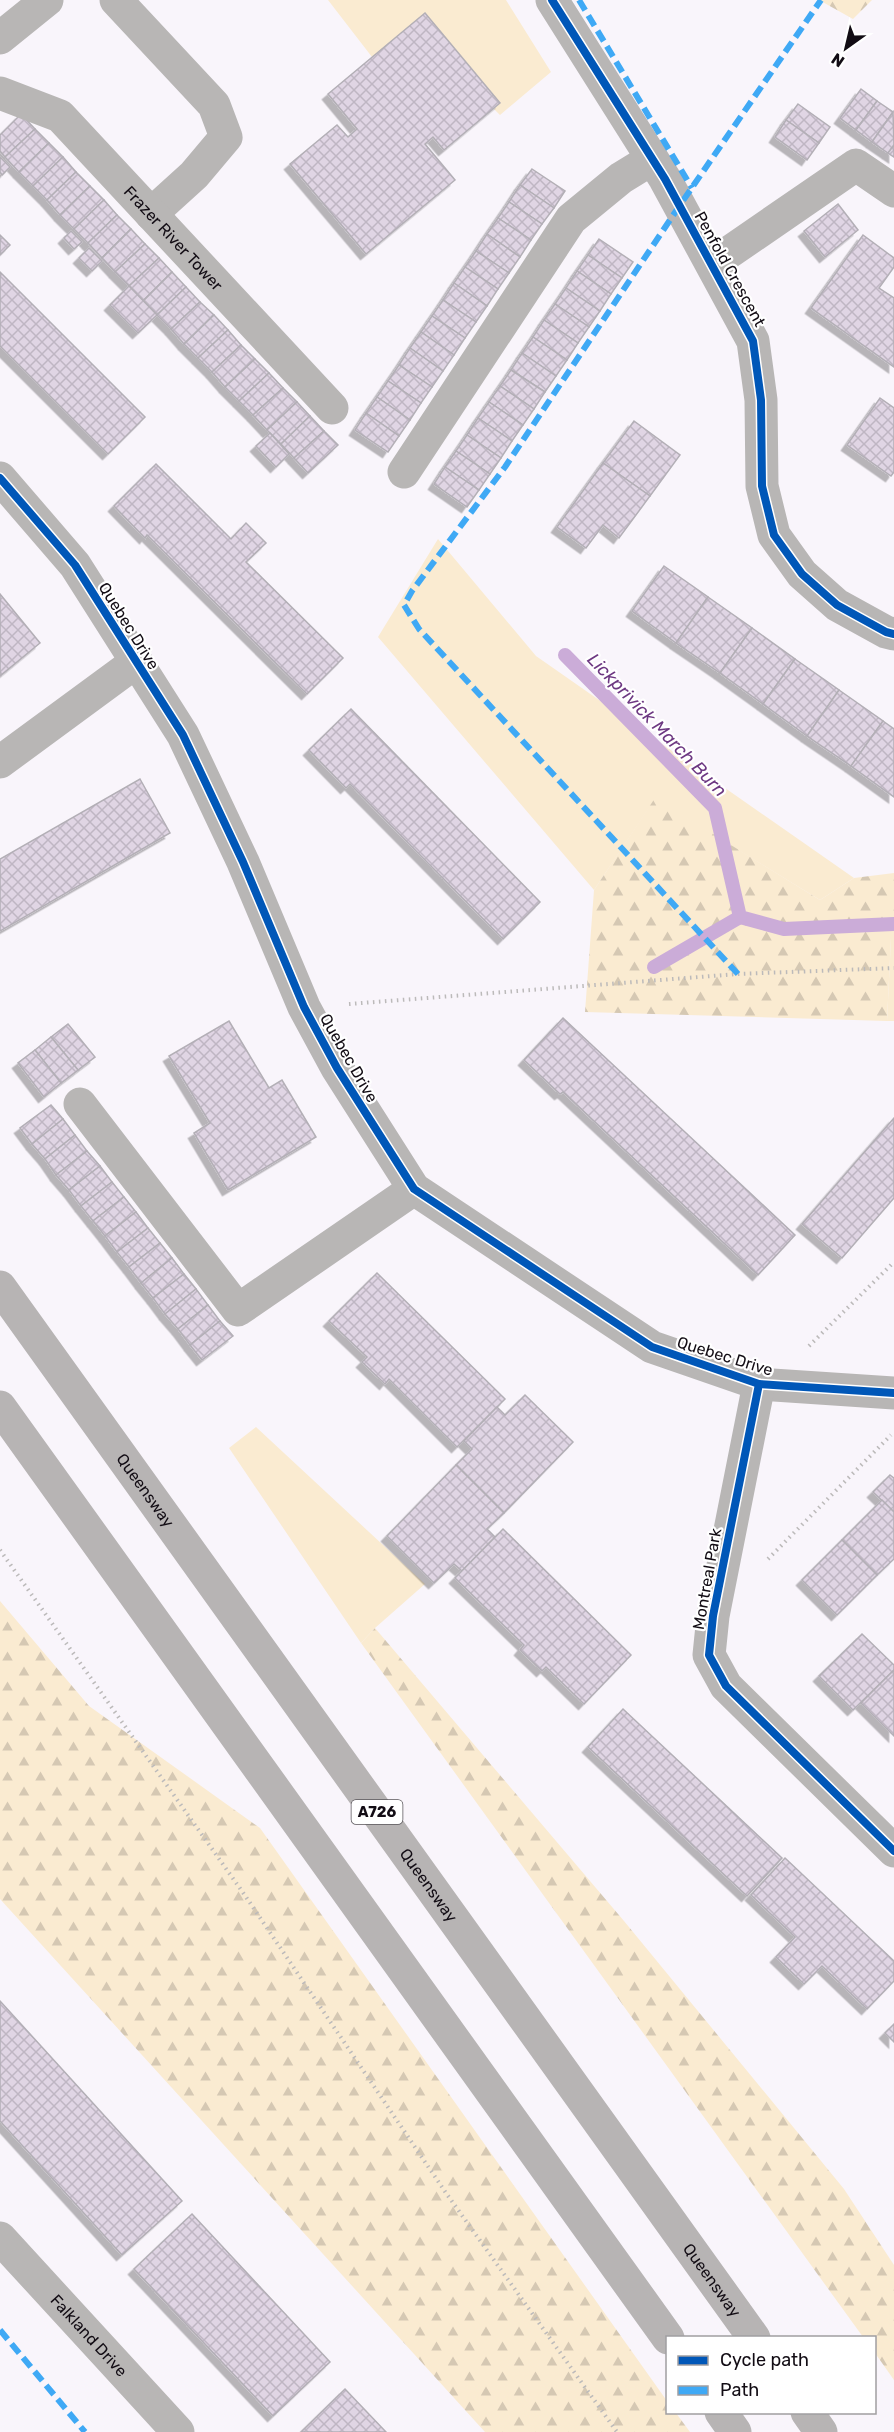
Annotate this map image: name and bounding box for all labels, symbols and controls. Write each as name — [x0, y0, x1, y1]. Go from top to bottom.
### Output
north arrow — [816, 18, 876, 78]
text: N — [828, 49, 848, 71]
street label: Frazer River Tower — [120, 182, 227, 294]
street label: Penfold Crescent — [691, 208, 769, 330]
street label: Quebec Drive — [95, 579, 163, 673]
water label: Lickprivick March Burn — [583, 649, 731, 801]
street label: Quebec Drive — [316, 1010, 382, 1106]
street label: Quebec Drive — [675, 1332, 775, 1380]
street label: Queensway — [113, 1450, 179, 1531]
street label: Montreal Park — [689, 1526, 725, 1631]
road number: A726 — [352, 1800, 403, 1824]
street label: Queensway — [396, 1844, 462, 1926]
street label: Queensway — [679, 2239, 745, 2321]
street label: Falkland Drive — [47, 2290, 132, 2380]
legend — [666, 2336, 876, 2414]
text: Cycle path — [720, 2349, 809, 2371]
text: Path — [720, 2379, 759, 2401]

